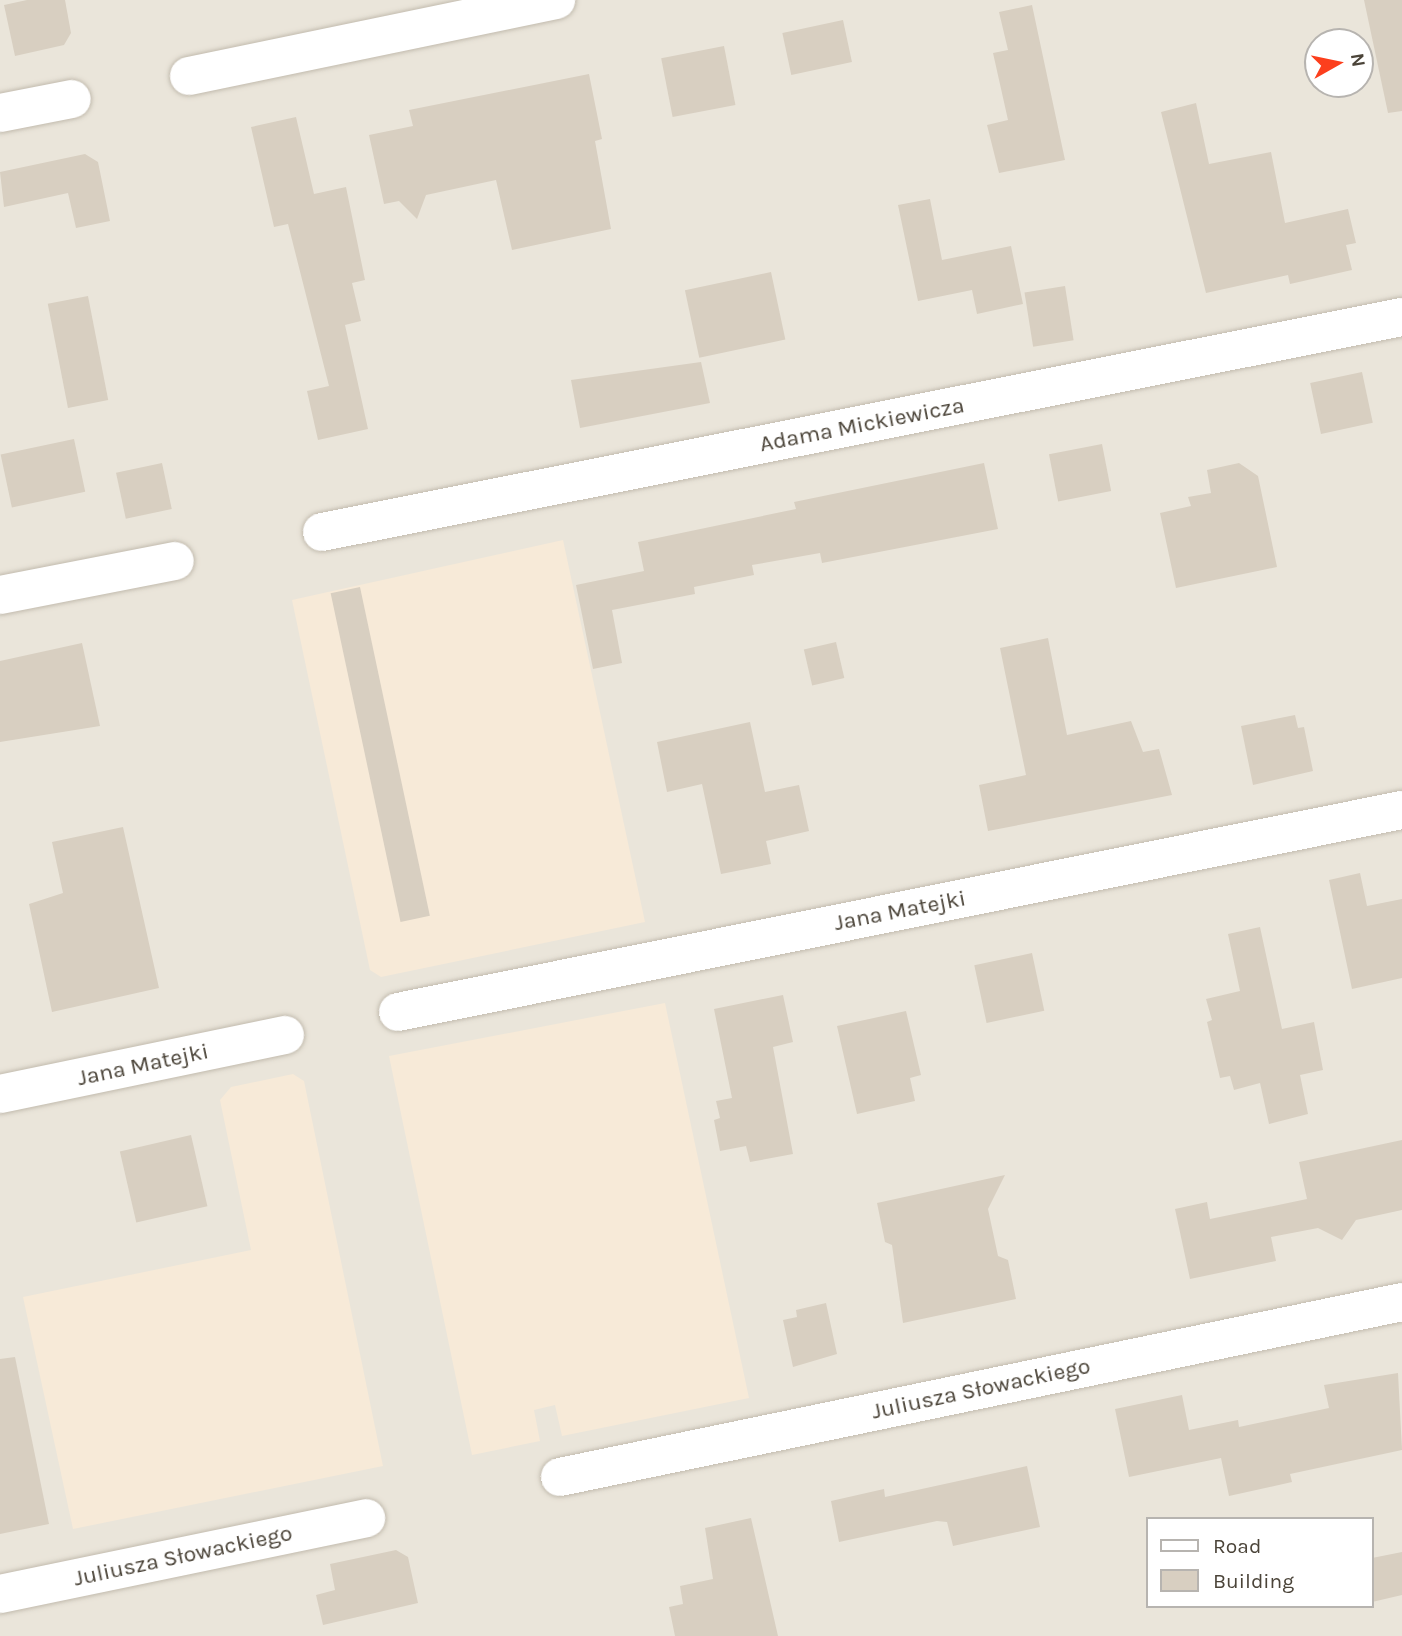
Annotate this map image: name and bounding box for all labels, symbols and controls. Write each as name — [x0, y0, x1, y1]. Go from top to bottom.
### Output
north arrow — [1304, 28, 1374, 98]
text: N — [1346, 52, 1370, 68]
street label: Adama Mickiewicza — [757, 392, 967, 458]
street label: Jana Matejki — [832, 885, 968, 937]
street label: Jana Matejki — [75, 1038, 211, 1092]
street label: Juliusza Słowackiego — [869, 1352, 1093, 1426]
legend — [1146, 1517, 1374, 1608]
street label: Juliusza Słowackiego — [71, 1519, 295, 1593]
text: Road — [1213, 1534, 1261, 1558]
text: Building — [1213, 1569, 1294, 1593]

